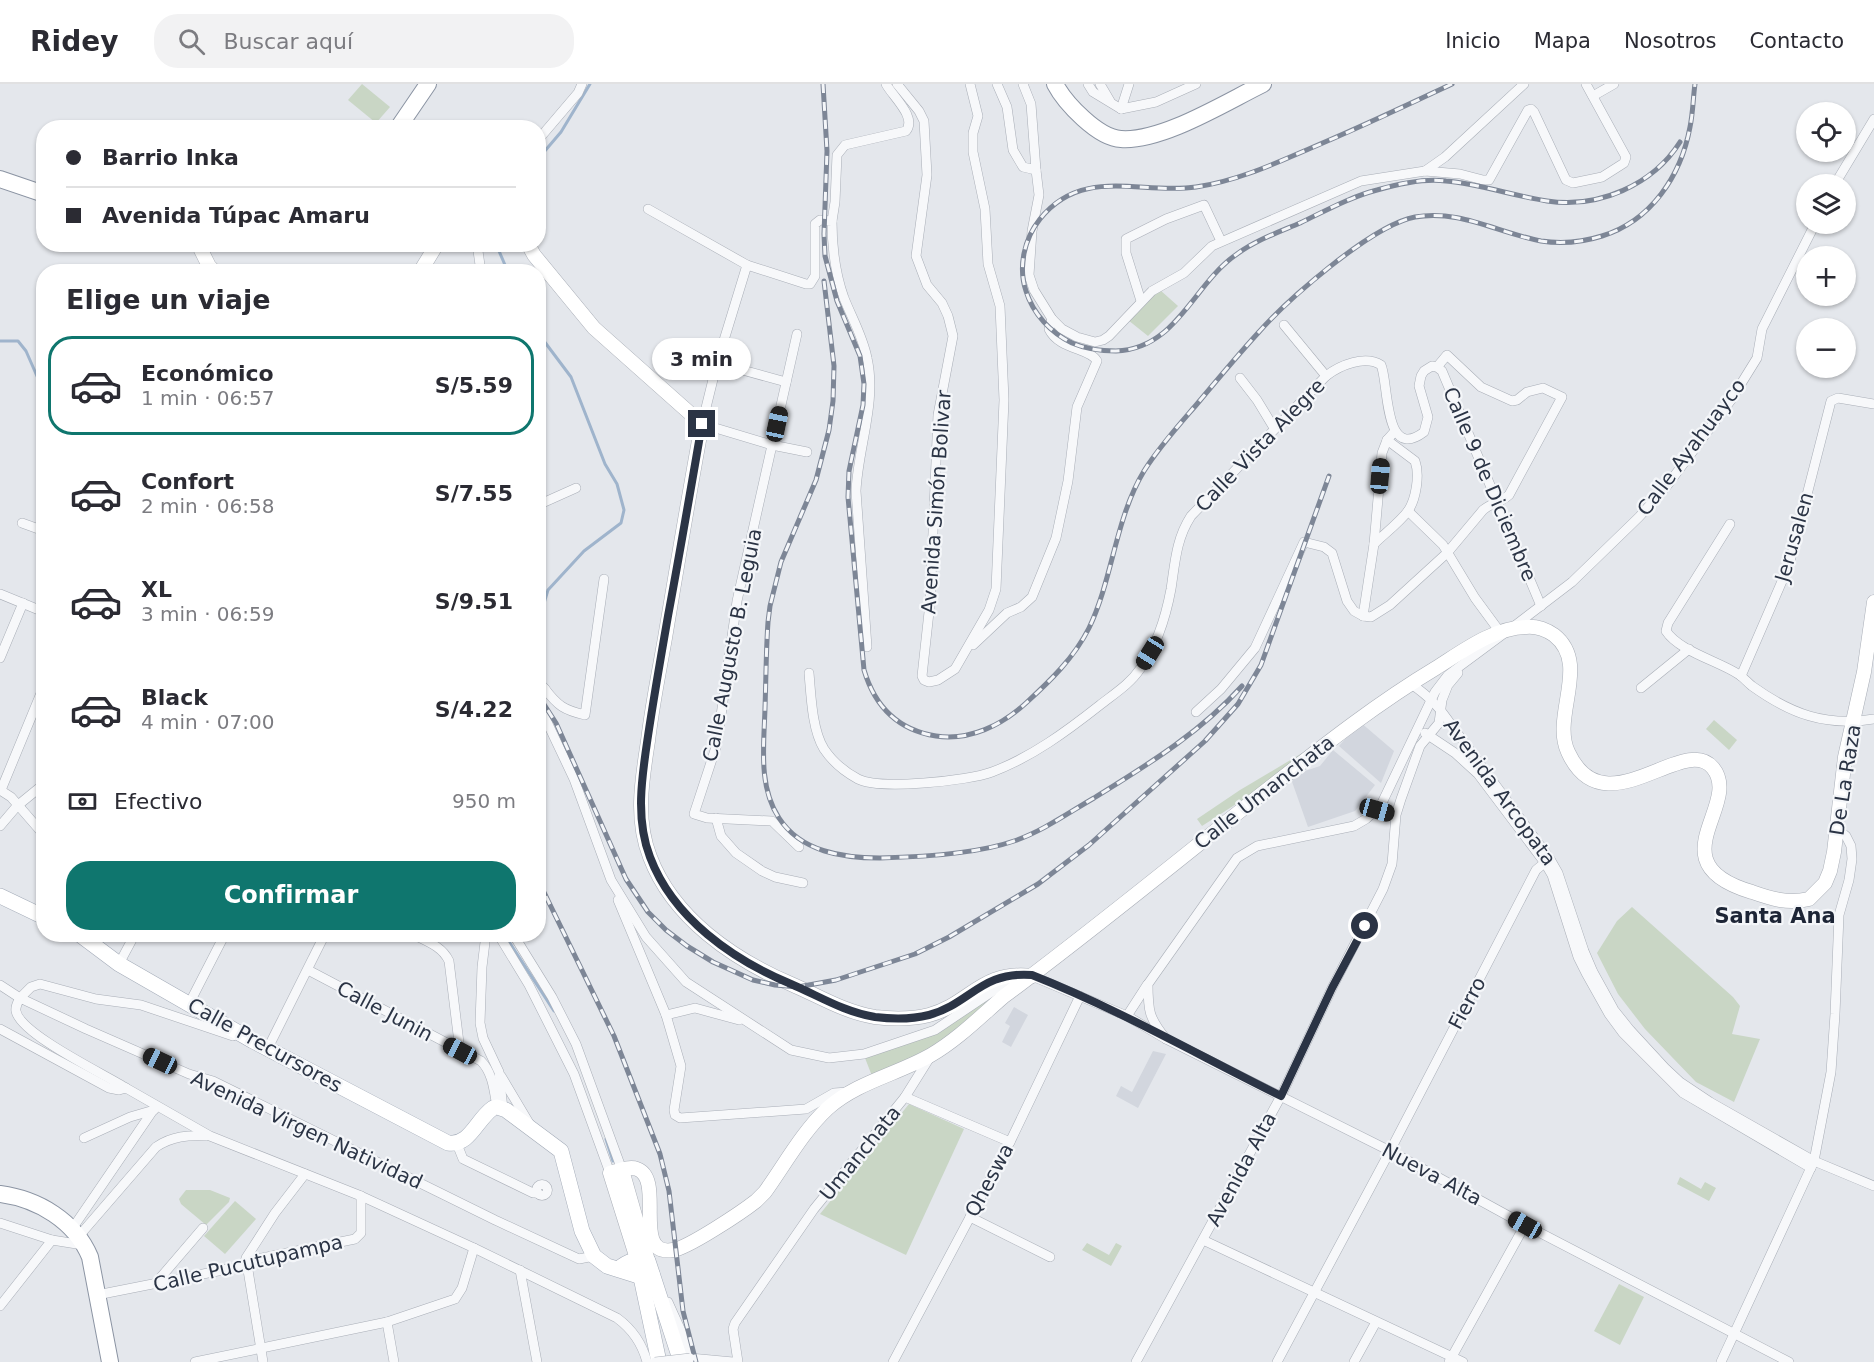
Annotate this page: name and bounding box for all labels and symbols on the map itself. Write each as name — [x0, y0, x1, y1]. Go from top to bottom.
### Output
callout: 3 min — [652, 337, 752, 379]
street label: Calle Vista Alegre — [1190, 373, 1330, 517]
street label: Calle Ayahuayco — [1632, 374, 1750, 520]
street label: Calle 9 de Diciembre — [1438, 383, 1542, 585]
street label: Avenida Simón Bolivar — [916, 388, 956, 615]
car — [764, 405, 790, 443]
route end — [688, 410, 715, 437]
car — [1369, 457, 1391, 495]
street label: Jerusalen — [1769, 489, 1818, 587]
street label: Calle Augusto B. Leguia — [698, 526, 766, 764]
car — [1133, 633, 1167, 673]
street label: Avenida Arcopata — [1439, 714, 1561, 870]
street label: De La Raza — [1824, 723, 1866, 837]
street label: Calle Umanchata — [1189, 730, 1339, 854]
car — [1357, 796, 1397, 824]
district label: Santa Ana — [1714, 904, 1836, 928]
route start — [1351, 912, 1378, 939]
street label: Fierro — [1443, 973, 1491, 1033]
street label: Calle Junin — [333, 976, 437, 1046]
street label: Calle Precursores — [184, 993, 346, 1097]
car — [440, 1035, 480, 1067]
car — [140, 1045, 180, 1077]
street label: Avenida Virgen Natividad — [187, 1066, 427, 1194]
street label: Umanchata — [814, 1101, 906, 1205]
street label: Avenida Alta — [1201, 1108, 1281, 1230]
street label: Nueva Alta — [1378, 1138, 1486, 1210]
street label: Qheswa — [960, 1139, 1018, 1221]
car — [1505, 1208, 1545, 1242]
street label: Calle Pucutupampa — [151, 1229, 345, 1297]

